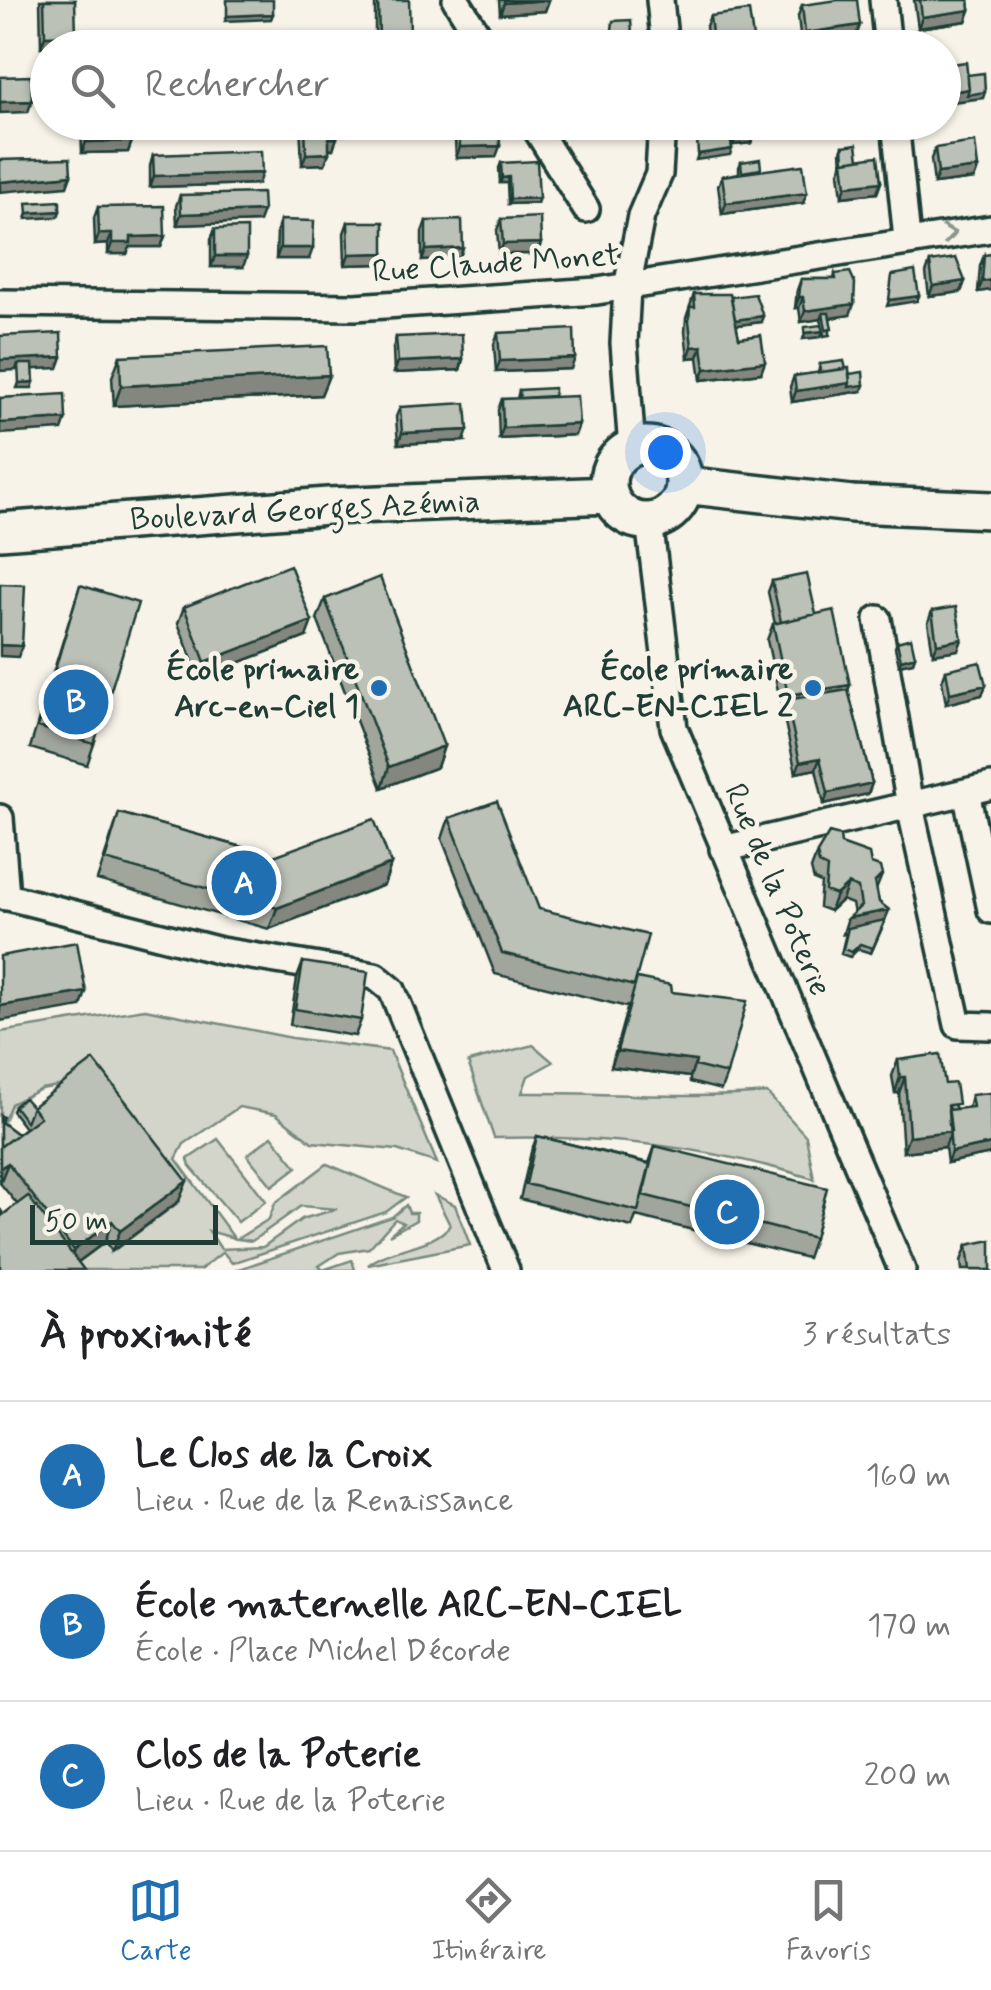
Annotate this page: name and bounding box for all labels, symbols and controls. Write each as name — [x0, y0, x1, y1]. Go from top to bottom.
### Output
search box — [30, 30, 961, 140]
icon: search — [65, 58, 120, 113]
text: Rechercher — [145, 61, 330, 110]
one-way arrow — [942, 224, 958, 245]
street label: Rue Claude Monet — [371, 234, 621, 294]
your location — [640, 427, 691, 478]
street label: Boulevard Georges Azémia — [129, 481, 481, 544]
place label: École primaire Arc-en-Ciel 1 — [166, 648, 359, 728]
place label: École primaire ARC-EN-CIEL 2 — [563, 648, 793, 728]
pin: B — [44, 664, 108, 740]
marker: École primaire Arc-en-Ciel 1 — [368, 677, 390, 699]
marker: École primaire ARC-EN-CIEL 2 — [802, 677, 824, 699]
street label: Rue de la Poterie — [713, 777, 841, 1003]
pin: A — [212, 846, 276, 920]
pin: C — [694, 1174, 760, 1250]
scale bar — [30, 1200, 218, 1244]
text: 50 m — [45, 1204, 108, 1241]
text: À proximité — [40, 1308, 251, 1363]
text: 3 résultats — [803, 1314, 951, 1356]
text: Le Clos de la Croix — [135, 1431, 432, 1480]
text: A — [62, 1455, 83, 1497]
text: 160 m — [866, 1455, 951, 1497]
text: Lieu · Rue de la Renaissance — [135, 1480, 513, 1522]
text: École maternelle ARC-EN-CIEL — [135, 1581, 682, 1630]
text: B — [62, 1605, 83, 1647]
text: 170 m — [867, 1605, 951, 1647]
text: École · Place Michel Décorde — [135, 1630, 511, 1672]
text: Clos de la Poterie — [135, 1731, 421, 1780]
text: C — [61, 1755, 84, 1797]
text: 200 m — [864, 1755, 951, 1797]
text: Lieu · Rue de la Poterie — [135, 1780, 446, 1822]
tab: Carte — [120, 1873, 192, 1970]
tab: Itinéraire — [431, 1873, 546, 1970]
tab: Favoris — [786, 1873, 871, 1970]

